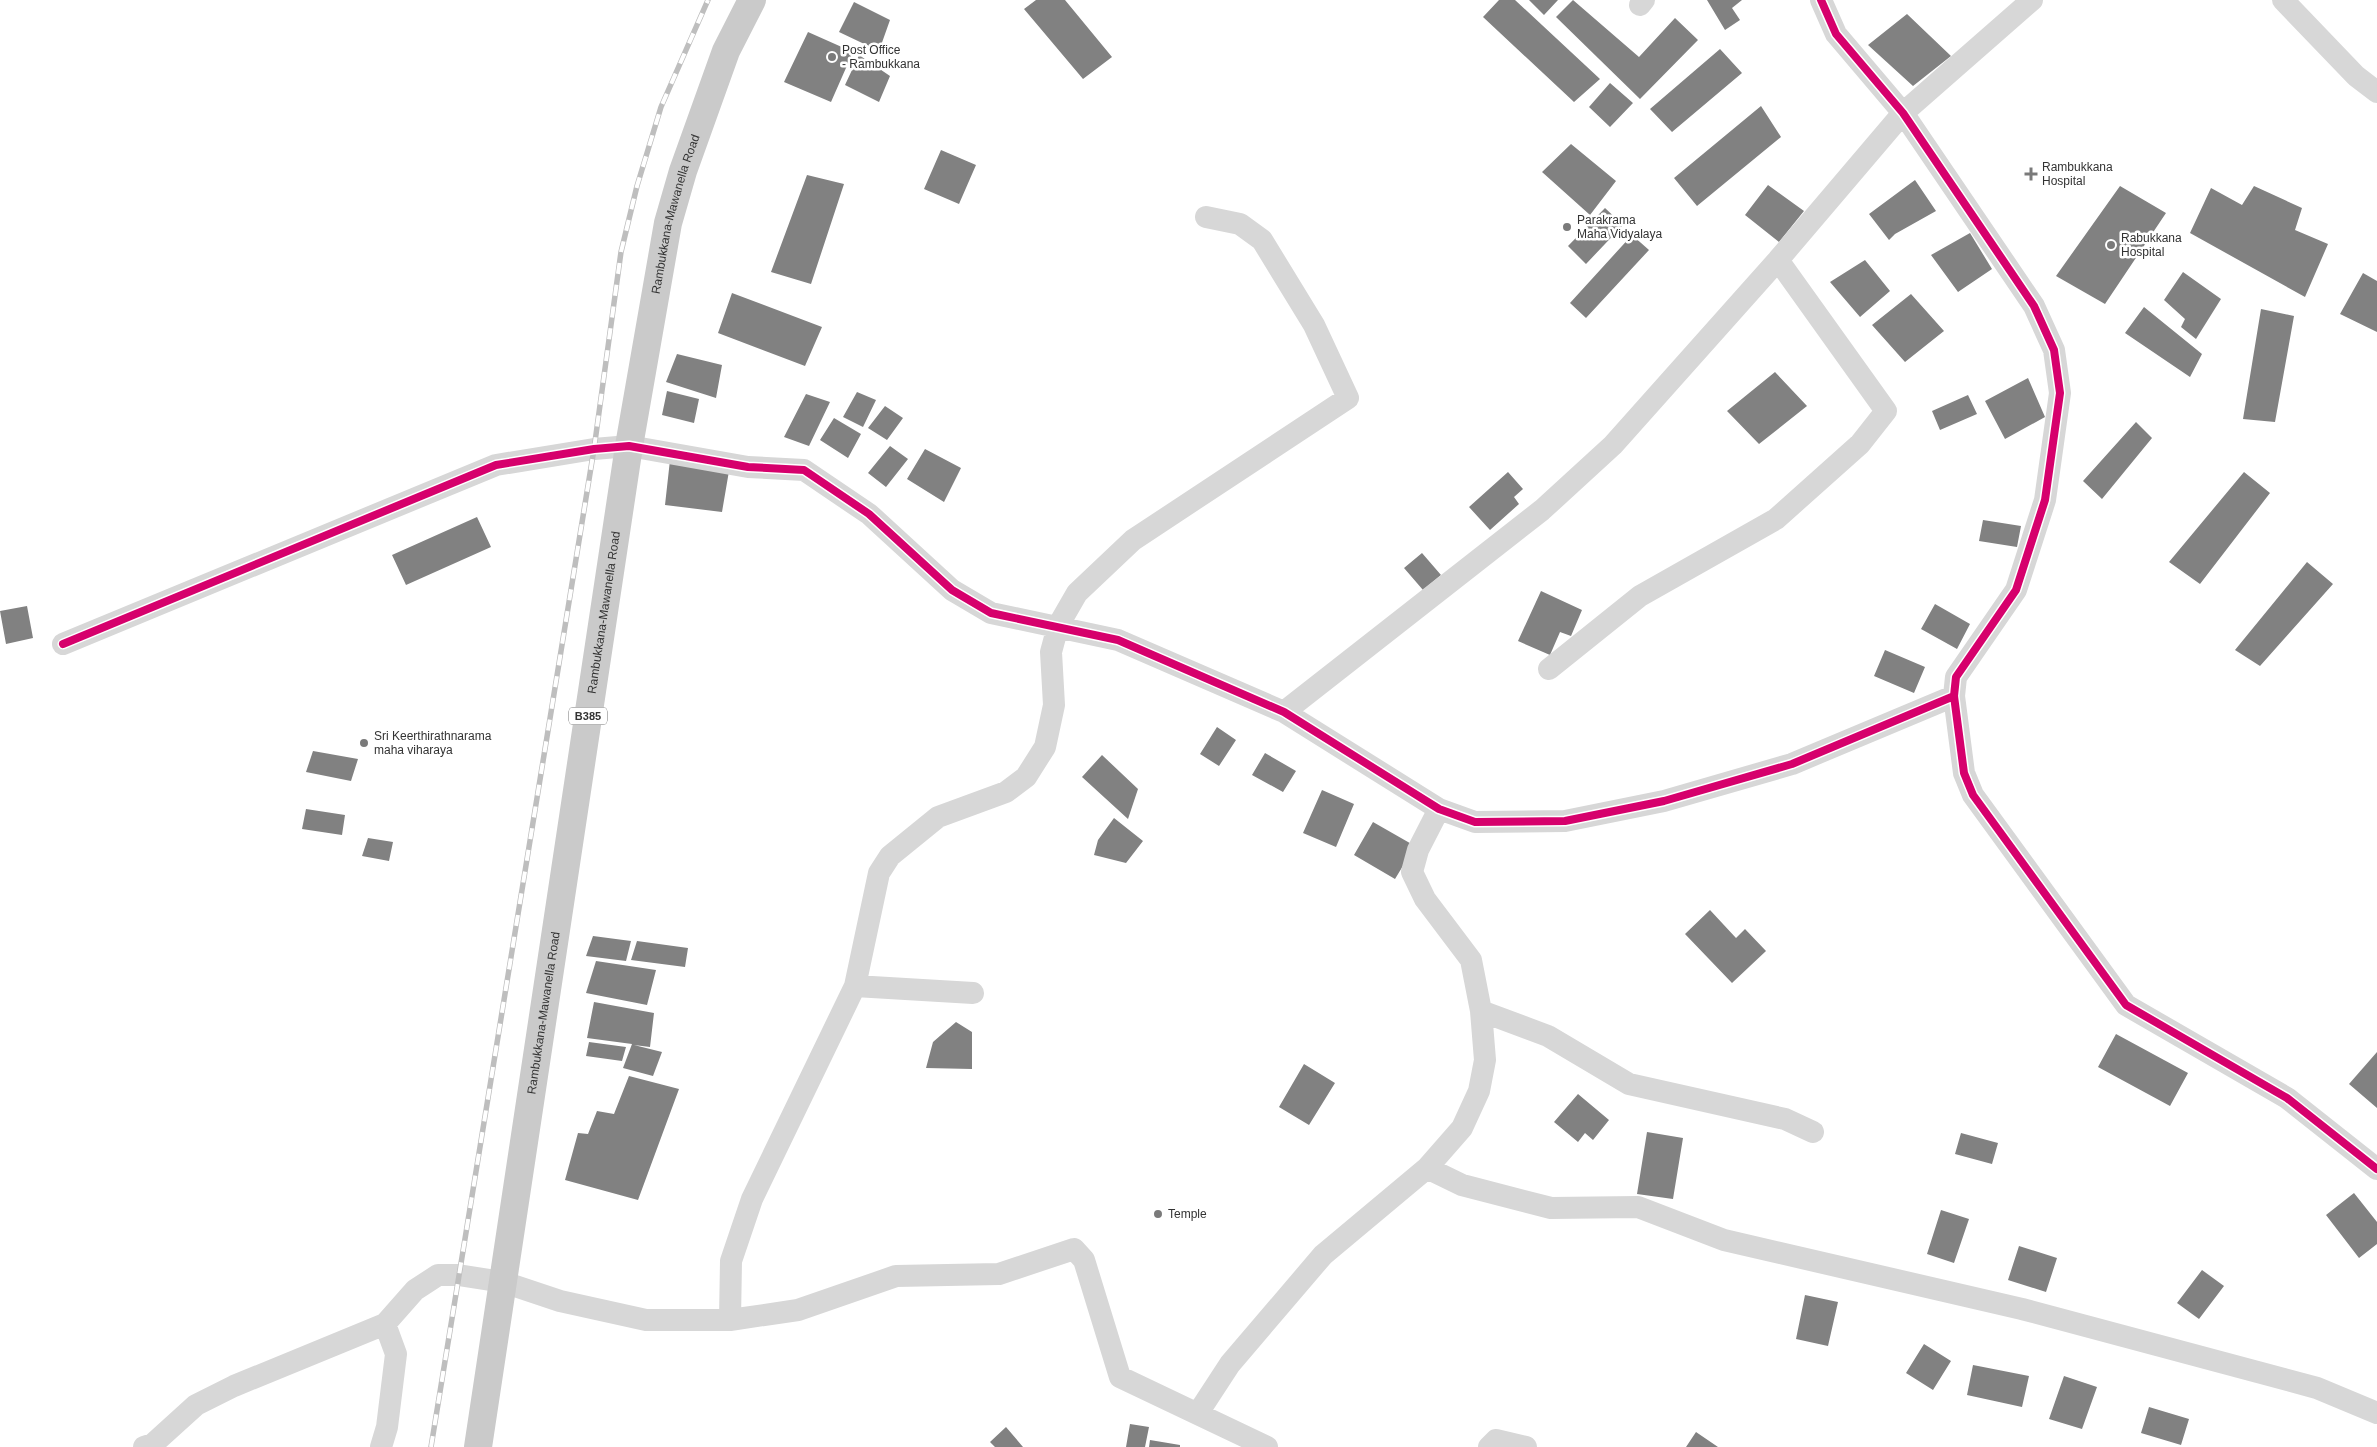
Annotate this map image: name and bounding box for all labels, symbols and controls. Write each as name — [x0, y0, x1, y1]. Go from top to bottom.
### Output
place label: Post Office - Rambukkana — [842, 43, 920, 71]
marker: Post Office - Rambukkana — [826, 51, 838, 63]
street label: Rambukkana-Mawanella Road — [649, 133, 703, 295]
place label: Rambukkana Hospital — [2042, 160, 2113, 188]
marker: Rambukkana Hospital — [2024, 167, 2038, 181]
place label: Parakrama Maha Vidyalaya — [1577, 213, 1662, 241]
marker: Parakrama Maha Vidyalaya — [1561, 221, 1573, 233]
place label: Rabukkana Hospital — [2121, 231, 2182, 259]
marker: Rabukkana Hospital — [2105, 239, 2117, 251]
street label: Rambukkana-Mawanella Road — [585, 530, 623, 695]
road number: B385 — [569, 708, 607, 724]
place label: Sri Keerthirathnarama maha viharaya — [374, 729, 492, 757]
marker: Sri Keerthirathnarama maha viharaya — [358, 737, 370, 749]
street label: Rambukkana-Mawanella Road — [524, 931, 563, 1095]
place label: Temple — [1168, 1207, 1207, 1221]
marker: Temple — [1152, 1208, 1164, 1220]

